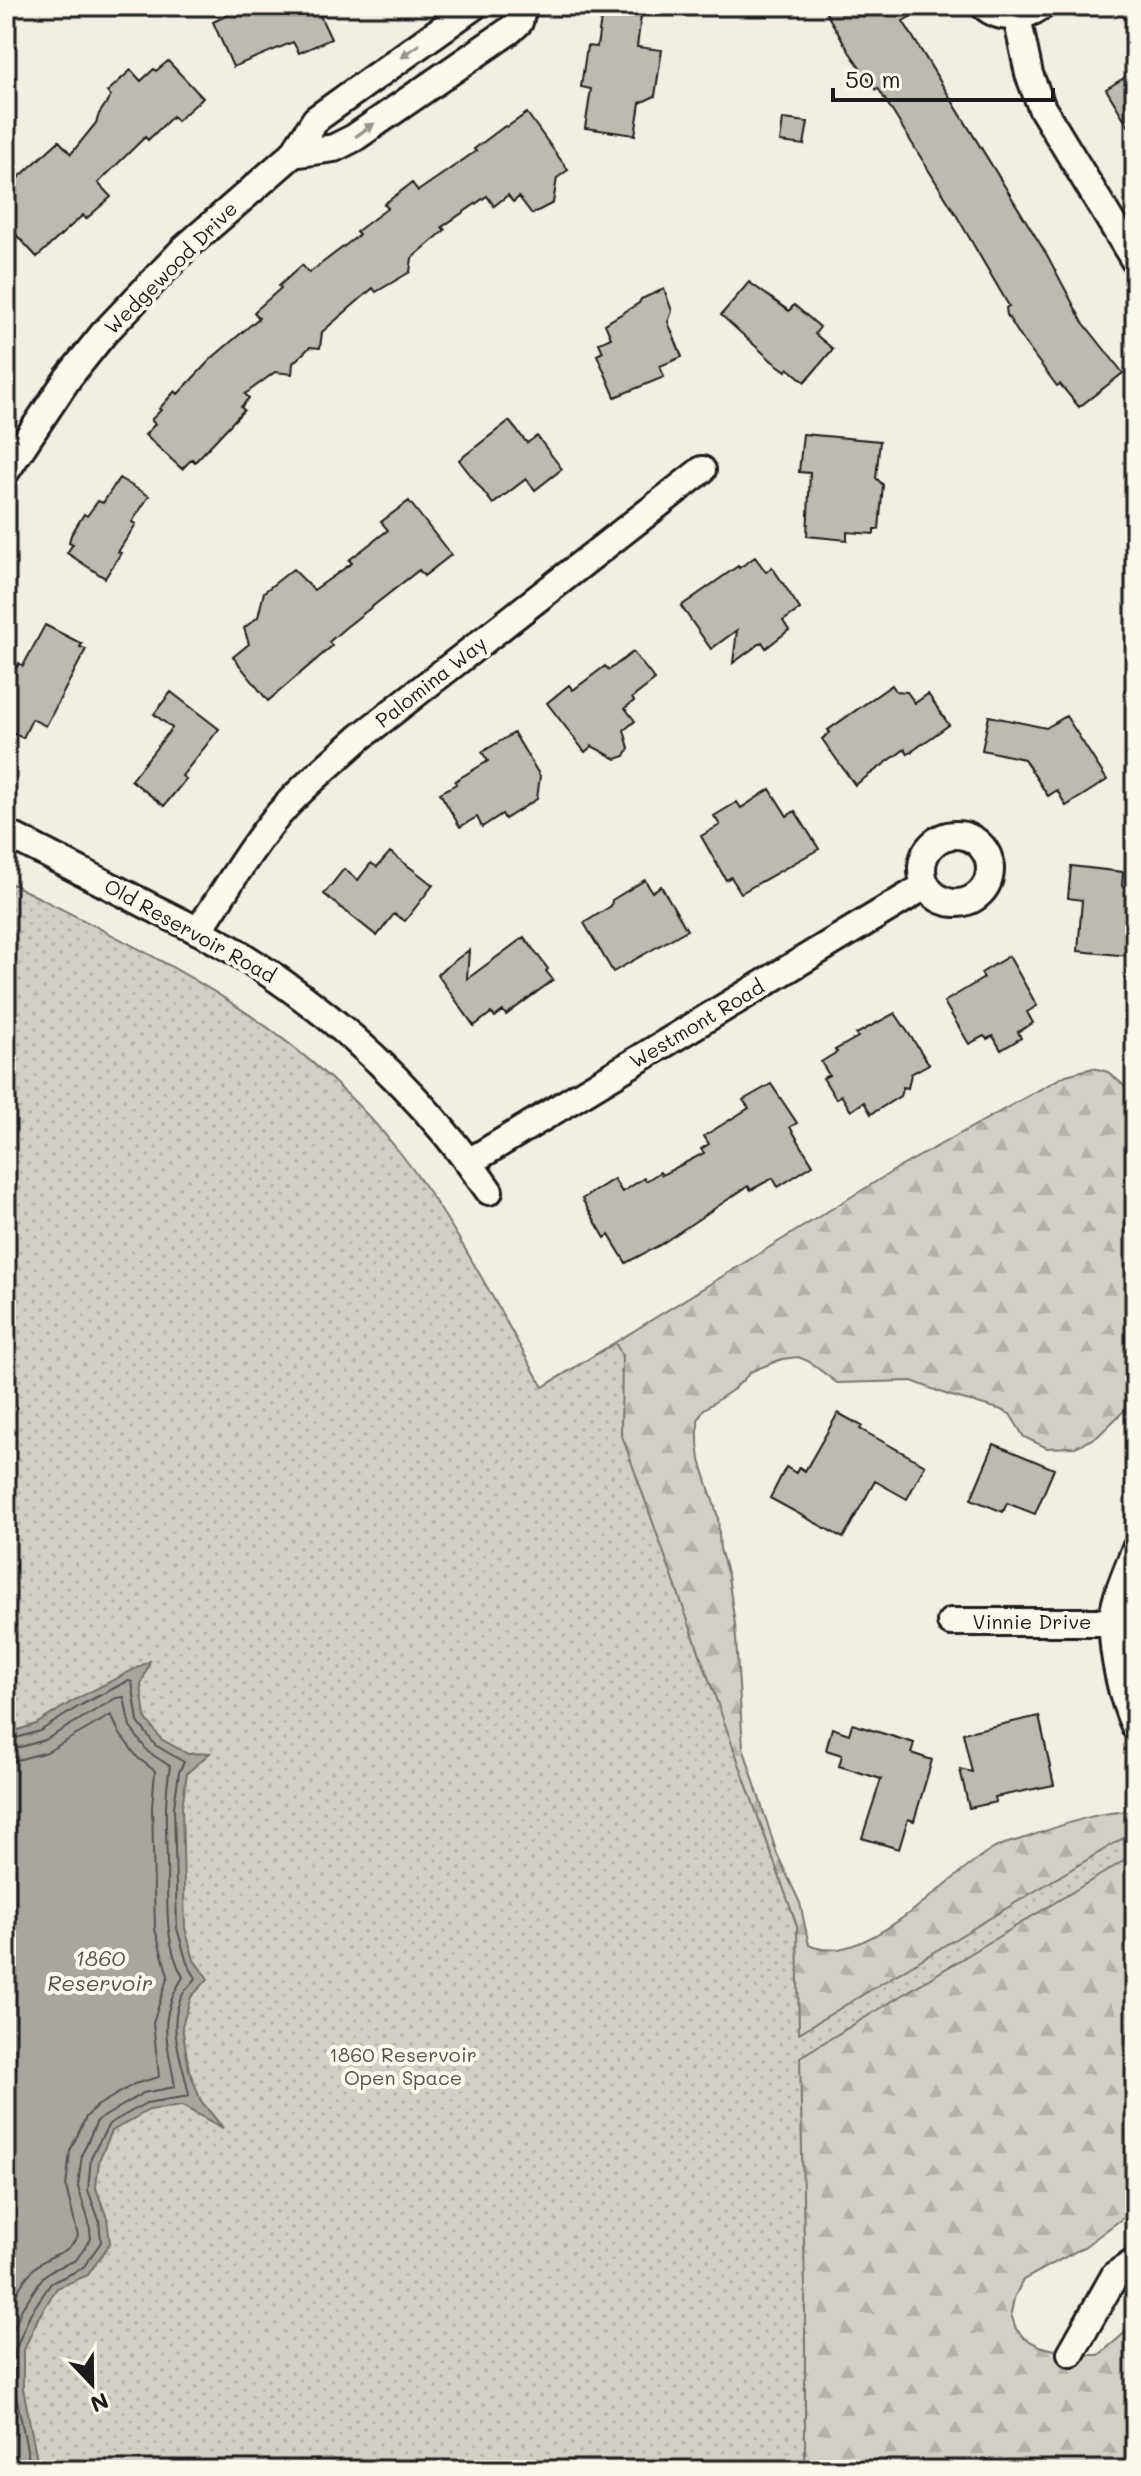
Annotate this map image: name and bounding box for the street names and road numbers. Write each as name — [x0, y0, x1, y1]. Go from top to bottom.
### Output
street label: Wedgewood Drive — [98, 195, 242, 339]
street label: Palomina Way — [370, 630, 491, 733]
street label: Old Reservoir Road — [100, 872, 281, 988]
street label: Westmont Road — [624, 973, 768, 1074]
street label: Vinnie Drive — [973, 1608, 1091, 1634]

